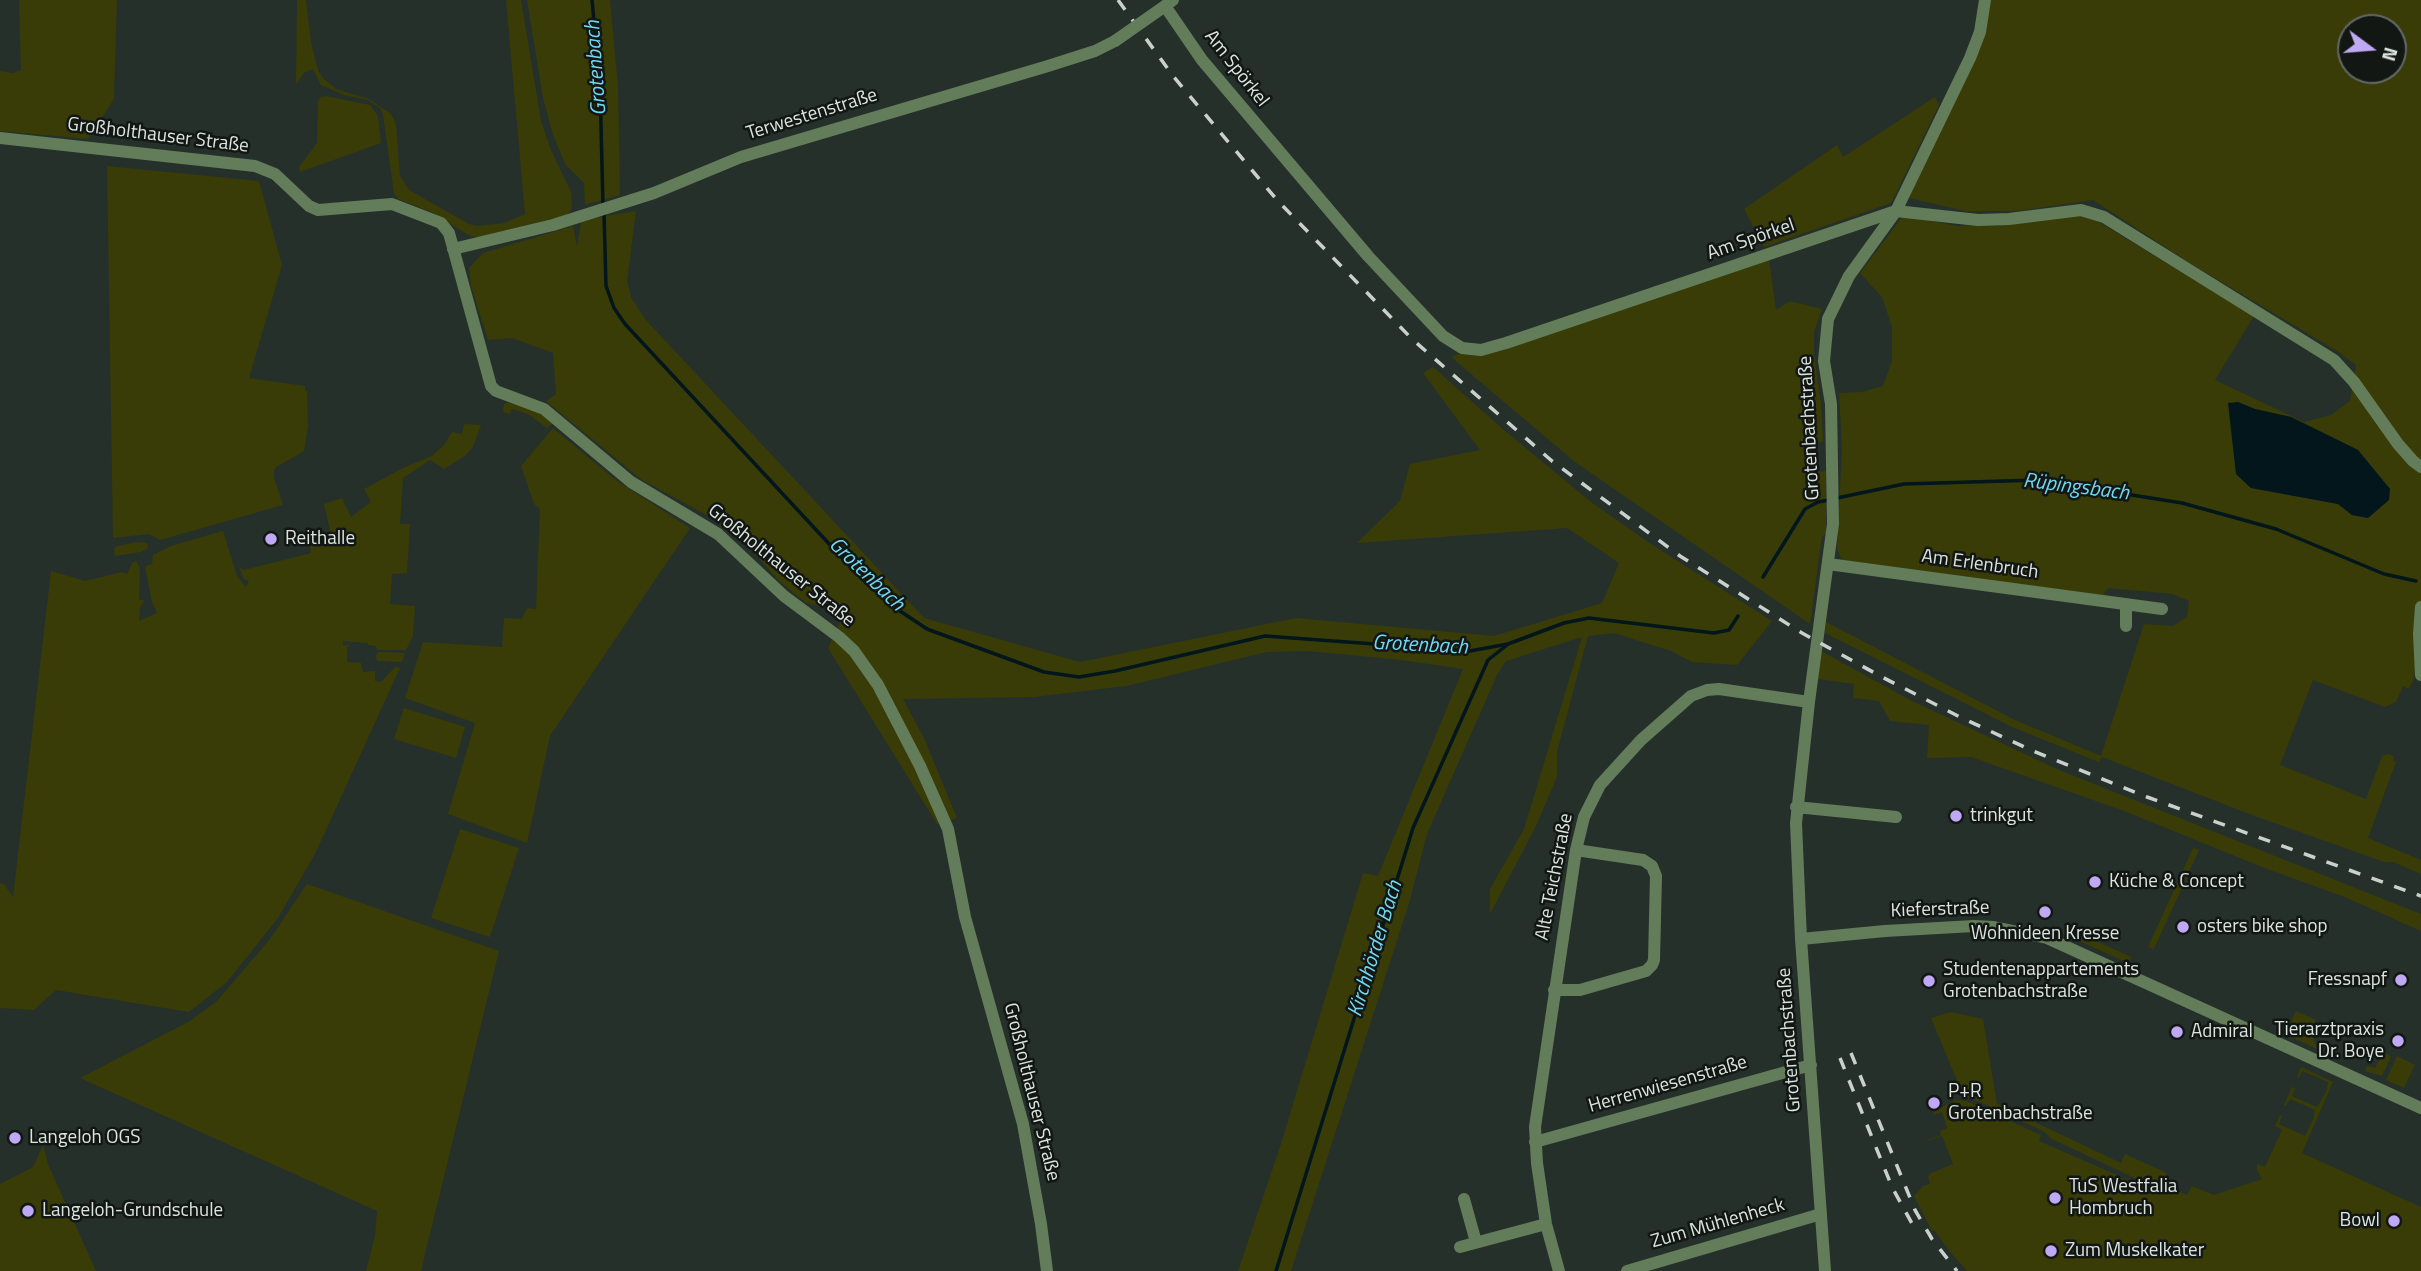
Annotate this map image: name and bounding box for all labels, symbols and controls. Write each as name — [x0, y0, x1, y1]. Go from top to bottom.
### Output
north arrow — [2337, 14, 2407, 84]
water label: Grotenbach — [581, 20, 613, 116]
street label: Am Spörkel — [1199, 26, 1273, 112]
text: N — [2375, 44, 2407, 65]
street label: Terwestenstraße — [744, 84, 880, 146]
street label: Großholthauser Straße — [66, 114, 250, 158]
street label: Am Spörkel — [1704, 214, 1798, 266]
street label: Grotenbachstraße — [1795, 355, 1825, 501]
water label: Rüpingsbach — [2022, 469, 2130, 507]
street label: Großholthauser Straße — [703, 500, 859, 632]
place label: Reithalle — [285, 528, 355, 550]
marker: Reithalle — [263, 531, 279, 547]
water label: Grotenbach — [823, 533, 909, 617]
street label: Am Erlenbruch — [1920, 546, 2040, 584]
water label: Grotenbach — [1372, 631, 1468, 661]
place label: trinkgut — [1970, 805, 2033, 827]
marker: trinkgut — [1948, 808, 1964, 824]
street label: Alte Teichstraße — [1532, 812, 1578, 942]
place label: Küche & Concept — [2109, 871, 2244, 893]
marker: Küche & Concept — [2087, 874, 2103, 890]
water label: Kirchhörder Bach — [1343, 878, 1409, 1020]
street label: Kieferstraße — [1890, 897, 1990, 923]
marker: Wohnideen Kresse — [2037, 904, 2053, 920]
place label: osters bike shop — [2197, 916, 2328, 938]
marker: osters bike shop — [2175, 919, 2191, 935]
place label: Wohnideen Kresse — [1971, 923, 2119, 945]
place label: Studentenappartements Grotenbachstraße — [1943, 959, 2139, 1003]
street label: Grotenbachstraße — [1774, 967, 1806, 1113]
place label: Fressnapf — [2308, 969, 2387, 991]
marker: Fressnapf — [2393, 972, 2409, 988]
marker: Studentenappartements Grotenbachstraße — [1921, 973, 1937, 989]
street label: Großholthauser Straße — [998, 1001, 1064, 1183]
place label: Tierarztpraxis Dr. Boye — [2275, 1019, 2384, 1063]
place label: Admiral — [2191, 1021, 2253, 1043]
marker: Admiral — [2169, 1024, 2185, 1040]
marker: Tierarztpraxis Dr. Boye — [2390, 1033, 2406, 1049]
street label: Herrenwiesenstraße — [1586, 1051, 1750, 1119]
place label: P+R Grotenbachstraße — [1948, 1081, 2093, 1125]
marker: P+R Grotenbachstraße — [1926, 1095, 1942, 1111]
place label: Langeloh OGS — [29, 1127, 141, 1149]
marker: Langeloh OGS — [7, 1130, 23, 1146]
place label: TuS Westfalia Hombruch — [2069, 1176, 2177, 1220]
marker: TuS Westfalia Hombruch — [2047, 1190, 2063, 1206]
street label: Zum Mühlenheck — [1649, 1194, 1787, 1254]
place label: Langeloh-Grundschule — [42, 1200, 223, 1222]
marker: Langeloh-Grundschule — [20, 1203, 36, 1219]
place label: Bowl — [2339, 1210, 2380, 1232]
marker: Bowl — [2386, 1213, 2402, 1229]
place label: Zum Muskelkater — [2065, 1240, 2204, 1262]
marker: Zum Muskelkater — [2043, 1243, 2059, 1259]

